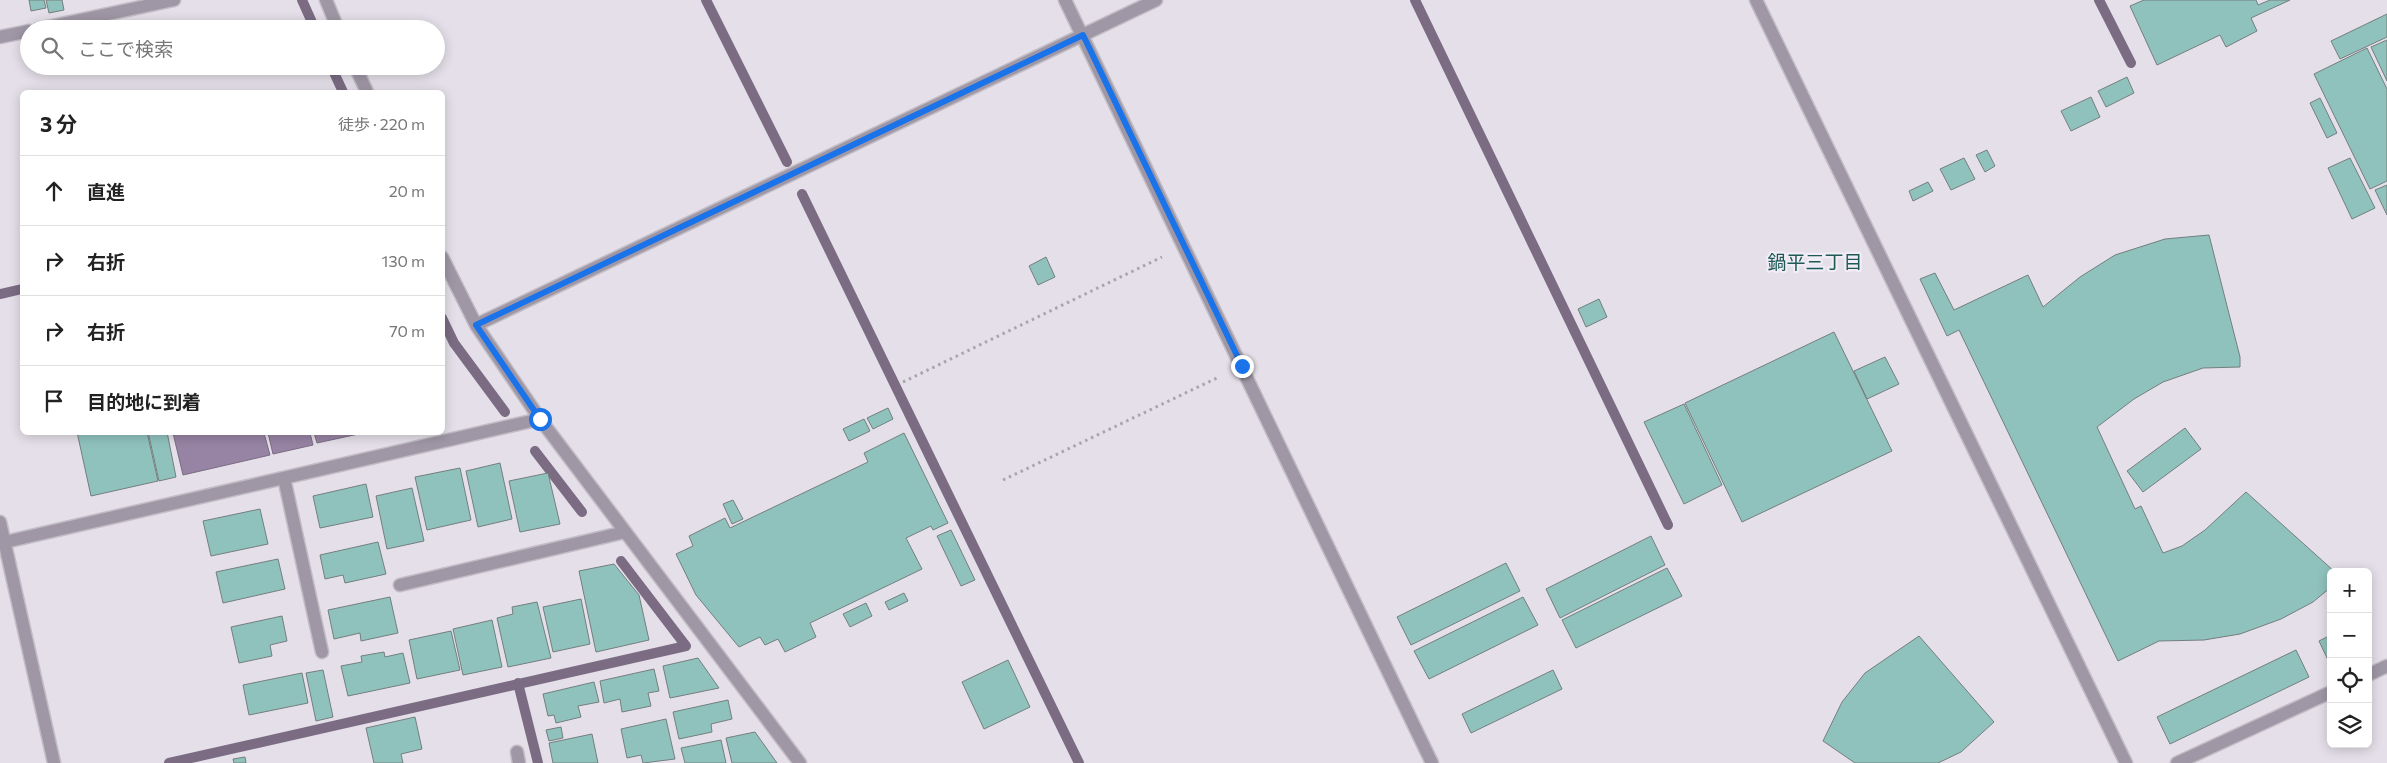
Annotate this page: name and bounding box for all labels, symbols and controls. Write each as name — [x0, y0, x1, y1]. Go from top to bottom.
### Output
search box — [20, 20, 445, 75]
icon: search — [38, 34, 66, 62]
text: ここで検索 — [78, 37, 173, 60]
text: 3 分 — [40, 111, 77, 136]
text: 徒歩 · 220 m — [338, 114, 425, 133]
icon: ahead — [40, 177, 68, 205]
text: 直進 — [87, 180, 125, 203]
text: 20 m — [389, 181, 425, 200]
icon: right — [40, 247, 68, 275]
text: 右折 — [87, 250, 125, 273]
district label: 鍋平三丁目 — [1767, 250, 1863, 273]
text: 130 m — [382, 251, 425, 270]
icon: right — [40, 317, 68, 345]
text: 右折 — [87, 320, 125, 343]
text: 70 m — [389, 321, 425, 340]
route end — [1231, 355, 1254, 378]
icon: arrive — [40, 387, 68, 415]
text: 目的地に到着 — [87, 390, 201, 413]
route start — [529, 408, 552, 431]
map controls — [2327, 568, 2372, 748]
button: + — [2327, 568, 2372, 613]
button: − — [2327, 613, 2372, 658]
button: locate — [2327, 658, 2372, 703]
button: layers — [2327, 703, 2372, 748]

